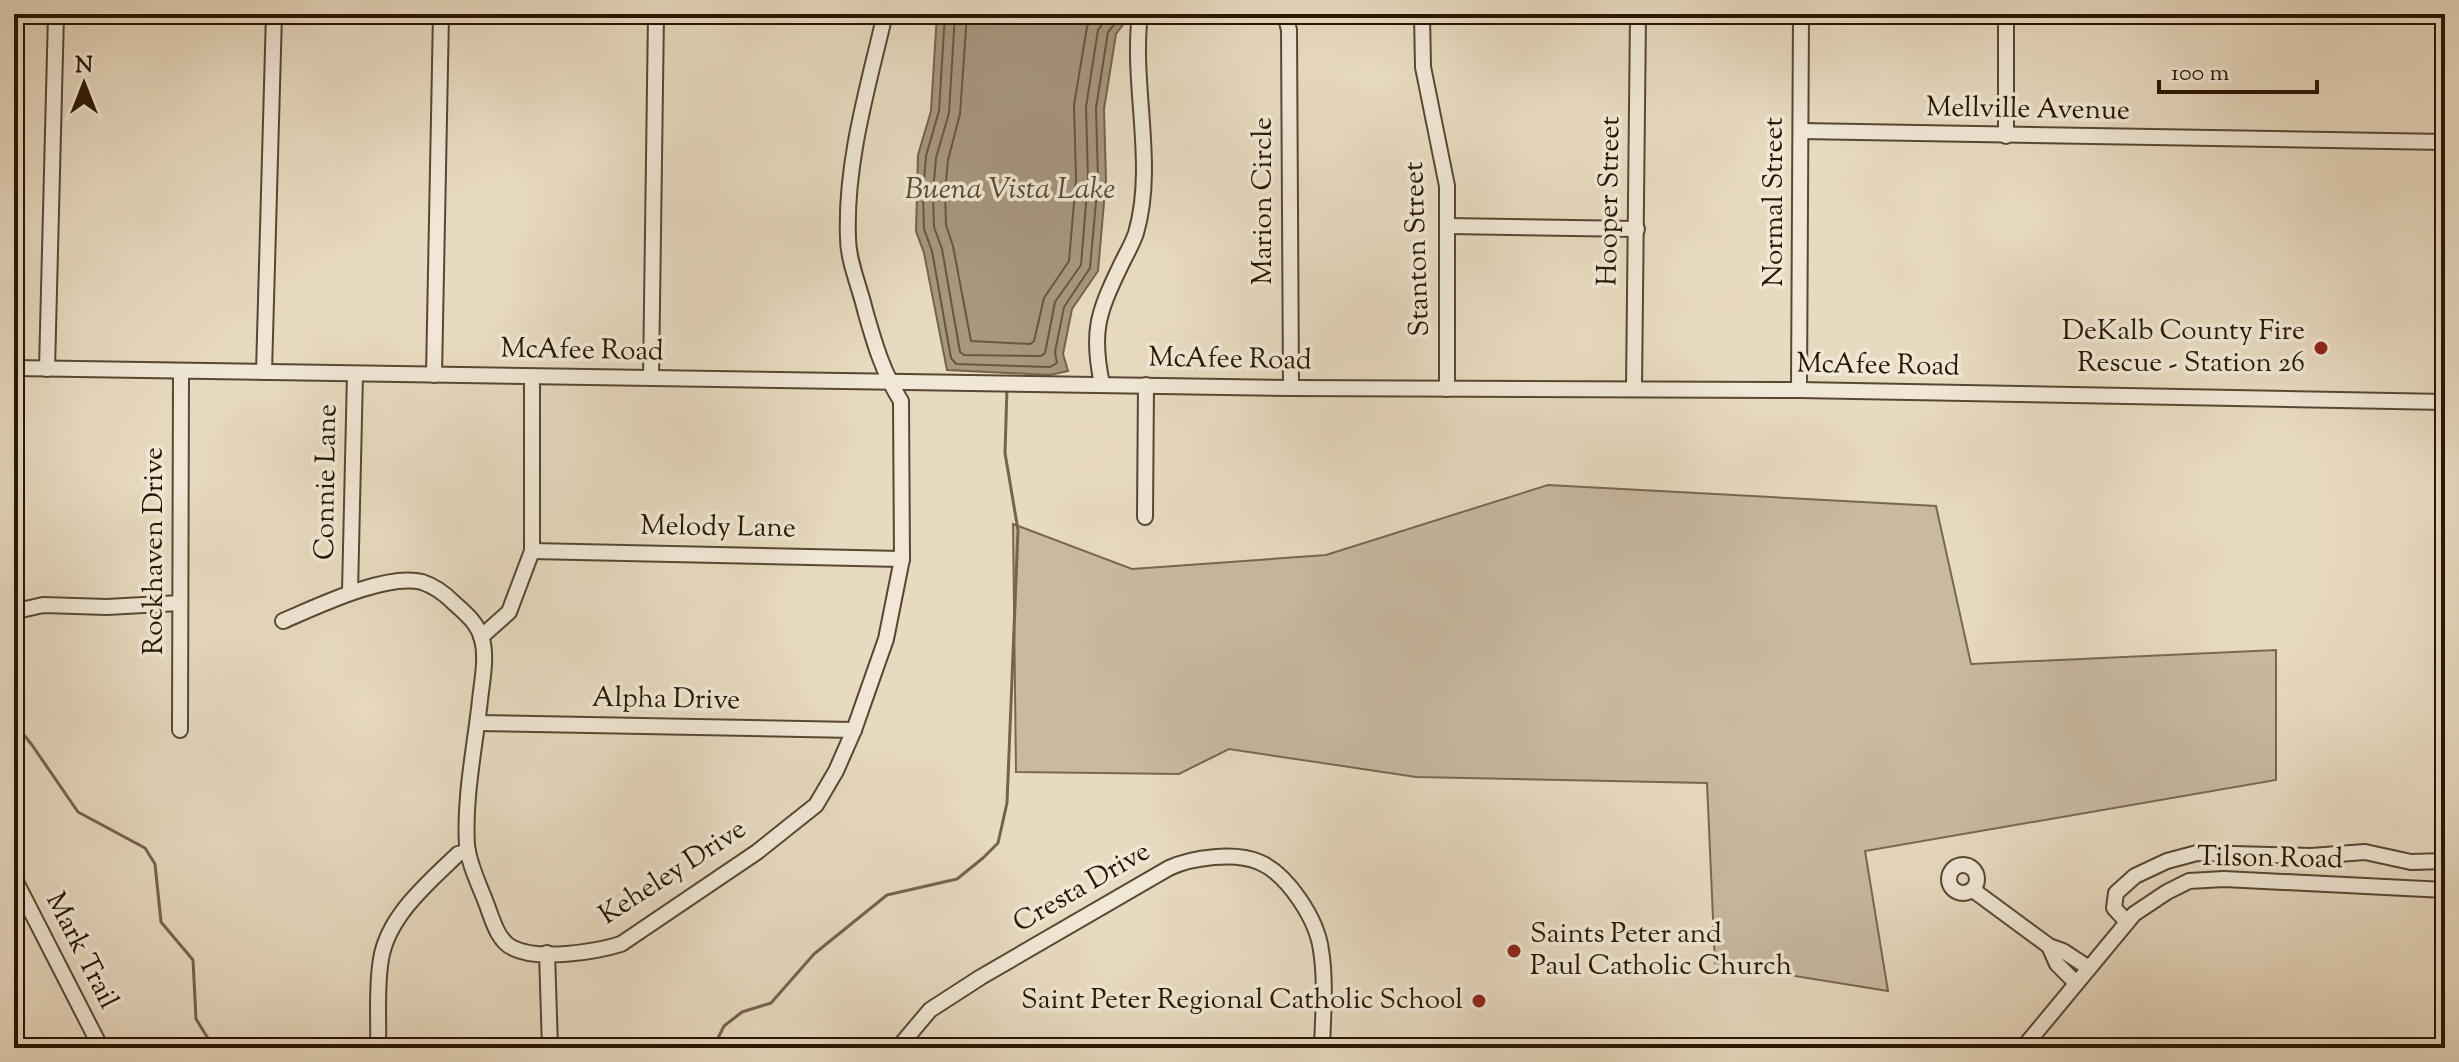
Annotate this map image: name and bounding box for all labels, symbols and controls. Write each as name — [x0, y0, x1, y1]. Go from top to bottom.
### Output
north arrow — [44, 44, 124, 124]
scale bar — [2159, 44, 2317, 94]
text: N — [75, 51, 93, 83]
text: 100 m — [2171, 57, 2229, 91]
street label: Mellville Avenue — [1926, 88, 2130, 132]
street label: Hooper Street — [1589, 115, 1631, 286]
street label: Marion Circle — [1244, 117, 1284, 285]
street label: Normal Street — [1755, 117, 1795, 287]
street label: Stanton Street — [1395, 160, 1441, 337]
water label: Buena Vista Lake — [905, 169, 1115, 212]
place label: DeKalb County Fire Rescue - Station 26 — [2062, 312, 2305, 384]
street label: McAfee Road — [500, 330, 664, 372]
street label: McAfee Road — [1148, 339, 1312, 381]
marker: DeKalb County Fire Rescue - Station 26 — [2312, 339, 2330, 357]
street label: McAfee Road — [1796, 345, 1960, 387]
street label: Connie Lane — [306, 404, 348, 560]
street label: Rockhaven Drive — [135, 447, 175, 655]
street label: Melody Lane — [640, 507, 796, 549]
street label: Alpha Drive — [591, 679, 741, 721]
street label: Keheley Drive — [591, 810, 755, 936]
street label: Cresta Drive — [1006, 833, 1158, 943]
street label: Tilson Road — [2197, 838, 2343, 880]
street label: Mark Trail — [35, 886, 128, 1016]
place label: Saints Peter and Paul Catholic Church — [1530, 915, 1792, 987]
marker: Saints Peter and Paul Catholic Church — [1505, 942, 1523, 960]
place label: Saint Peter Regional Catholic School — [1021, 981, 1463, 1021]
marker: Saint Peter Regional Catholic School — [1470, 992, 1488, 1010]

